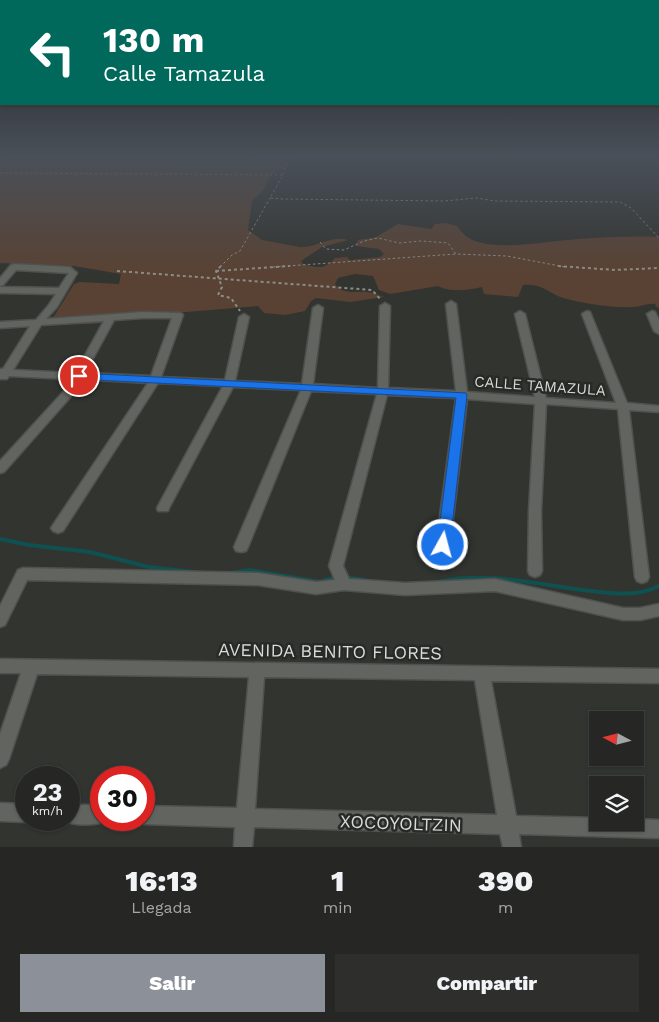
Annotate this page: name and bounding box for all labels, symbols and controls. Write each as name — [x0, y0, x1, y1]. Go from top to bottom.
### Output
text: 130 m — [103, 19, 204, 61]
icon: left — [20, 20, 85, 85]
text: Calle Tamazula — [103, 61, 265, 86]
pin — [58, 355, 100, 397]
icon: arrive — [65, 362, 93, 390]
street label: CALLE TAMAZULA — [474, 372, 606, 400]
position arrow — [416, 518, 468, 570]
street label: AVENIDA BENITO FLORES — [218, 639, 442, 663]
north arrow — [589, 711, 644, 766]
map controls — [589, 711, 644, 831]
speed limit sign: 30 — [90, 766, 155, 831]
button: layers — [589, 776, 644, 831]
text: 23 — [33, 778, 62, 807]
text: km/h — [32, 804, 63, 818]
street label: XOCOYOLTZIN — [340, 810, 462, 836]
text: 16:13 — [125, 863, 198, 898]
text: 1 — [331, 863, 344, 898]
text: 390 — [478, 863, 534, 898]
text: Llegada — [131, 898, 192, 917]
text: min — [323, 898, 352, 917]
text: m — [498, 898, 513, 917]
button: Salir — [20, 954, 325, 1012]
button: Compartir — [335, 954, 639, 1012]

